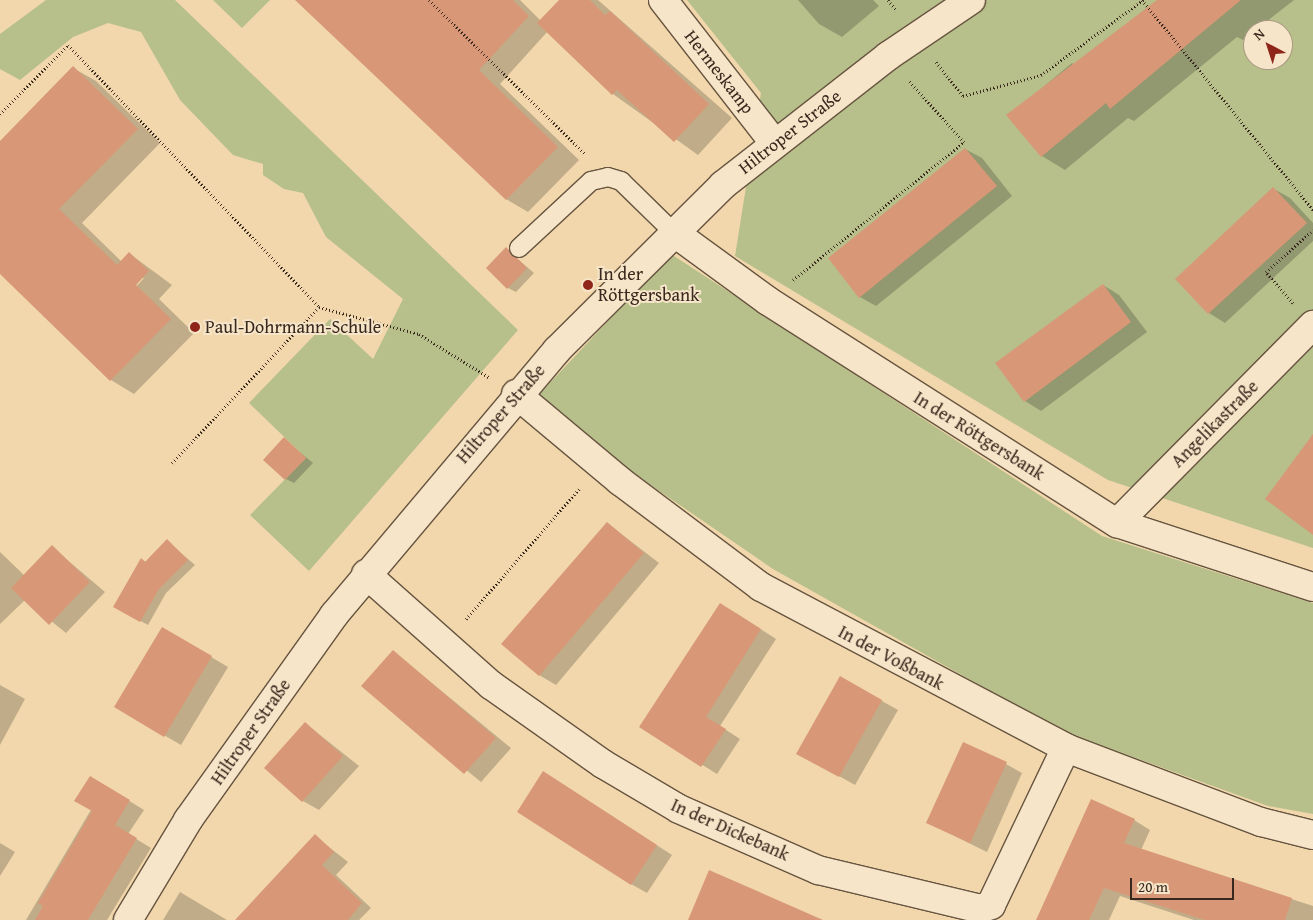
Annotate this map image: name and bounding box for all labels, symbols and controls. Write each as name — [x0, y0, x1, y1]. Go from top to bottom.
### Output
north arrow — [1243, 20, 1293, 70]
text: N — [1249, 24, 1269, 45]
street label: Hermeskamp — [680, 26, 758, 118]
street label: Hiltroper Straße — [734, 85, 846, 179]
place label: In der Röttgersbank — [598, 264, 699, 306]
marker: In der Röttgersbank — [582, 279, 594, 291]
place label: Paul-Dohrmann-Schule — [205, 316, 381, 338]
marker: Paul-Dohrmann-Schule — [189, 321, 201, 333]
street label: Hiltroper Straße — [452, 360, 550, 468]
street label: Angelikastraße — [1167, 376, 1263, 472]
street label: In der Röttgersbank — [910, 387, 1048, 485]
street label: In der Voßbank — [834, 621, 948, 695]
street label: Hiltroper Straße — [207, 675, 295, 789]
street label: In der Dickebank — [668, 794, 792, 866]
scale bar — [1133, 868, 1237, 900]
text: 20 m — [1138, 876, 1168, 897]

